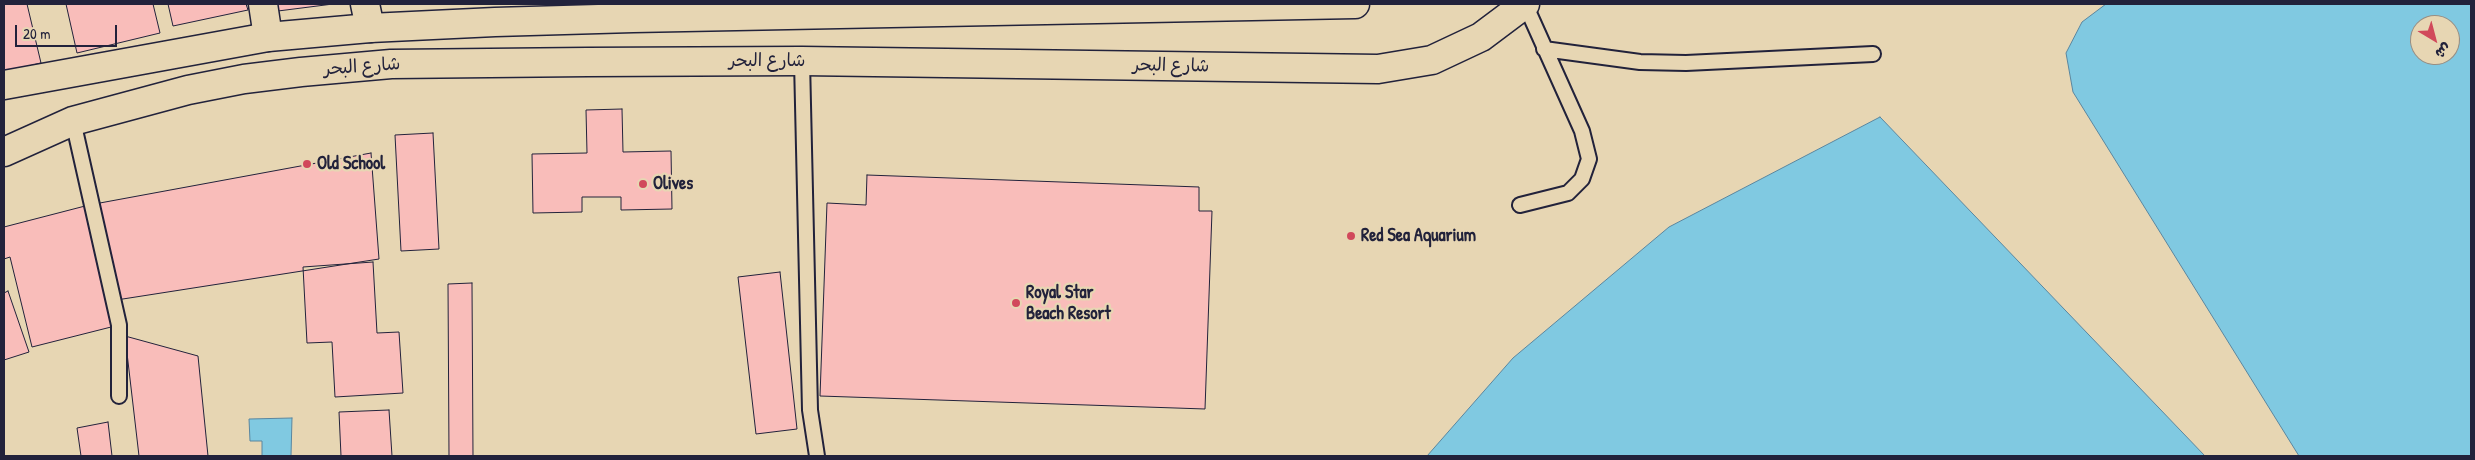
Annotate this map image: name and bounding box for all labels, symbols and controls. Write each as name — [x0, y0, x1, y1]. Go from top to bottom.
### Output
scale bar — [18, 15, 120, 47]
north arrow — [2410, 15, 2460, 65]
text: 20 m — [23, 23, 50, 44]
text: ش — [2432, 39, 2456, 64]
street label: شارع البحر — [729, 50, 805, 72]
street label: شارع البحر — [323, 54, 401, 80]
street label: شارع البحر — [1132, 55, 1210, 77]
place label: Old School — [317, 153, 385, 175]
marker: Old School — [301, 158, 313, 170]
place label: Olives — [653, 173, 693, 195]
marker: Olives — [637, 178, 649, 190]
place label: Red Sea Aquarium — [1361, 225, 1476, 247]
marker: Red Sea Aquarium — [1345, 230, 1357, 242]
place label: Royal Star Beach Resort — [1026, 282, 1111, 324]
marker: Royal Star Beach Resort — [1010, 297, 1022, 309]

